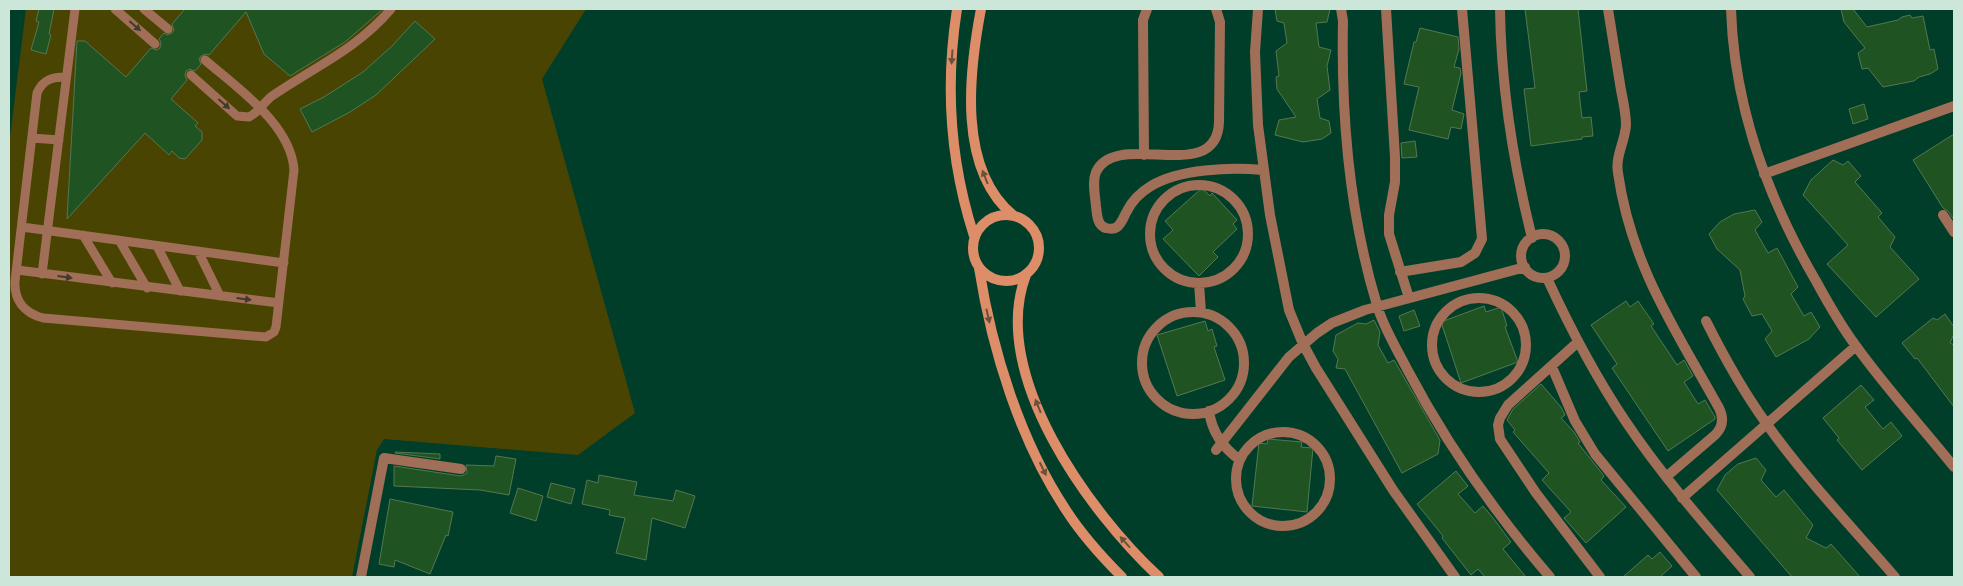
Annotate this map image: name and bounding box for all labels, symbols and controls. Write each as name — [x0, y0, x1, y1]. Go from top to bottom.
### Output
one-way arrow — [128, 21, 141, 32]
one-way arrow — [948, 49, 956, 65]
one-way arrow — [218, 99, 231, 110]
one-way arrow — [981, 170, 988, 185]
one-way arrow — [57, 273, 73, 281]
one-way arrow — [236, 295, 252, 303]
one-way arrow — [984, 309, 992, 324]
one-way arrow — [1033, 399, 1041, 413]
one-way arrow — [1039, 462, 1047, 476]
one-way arrow — [1119, 536, 1130, 549]

